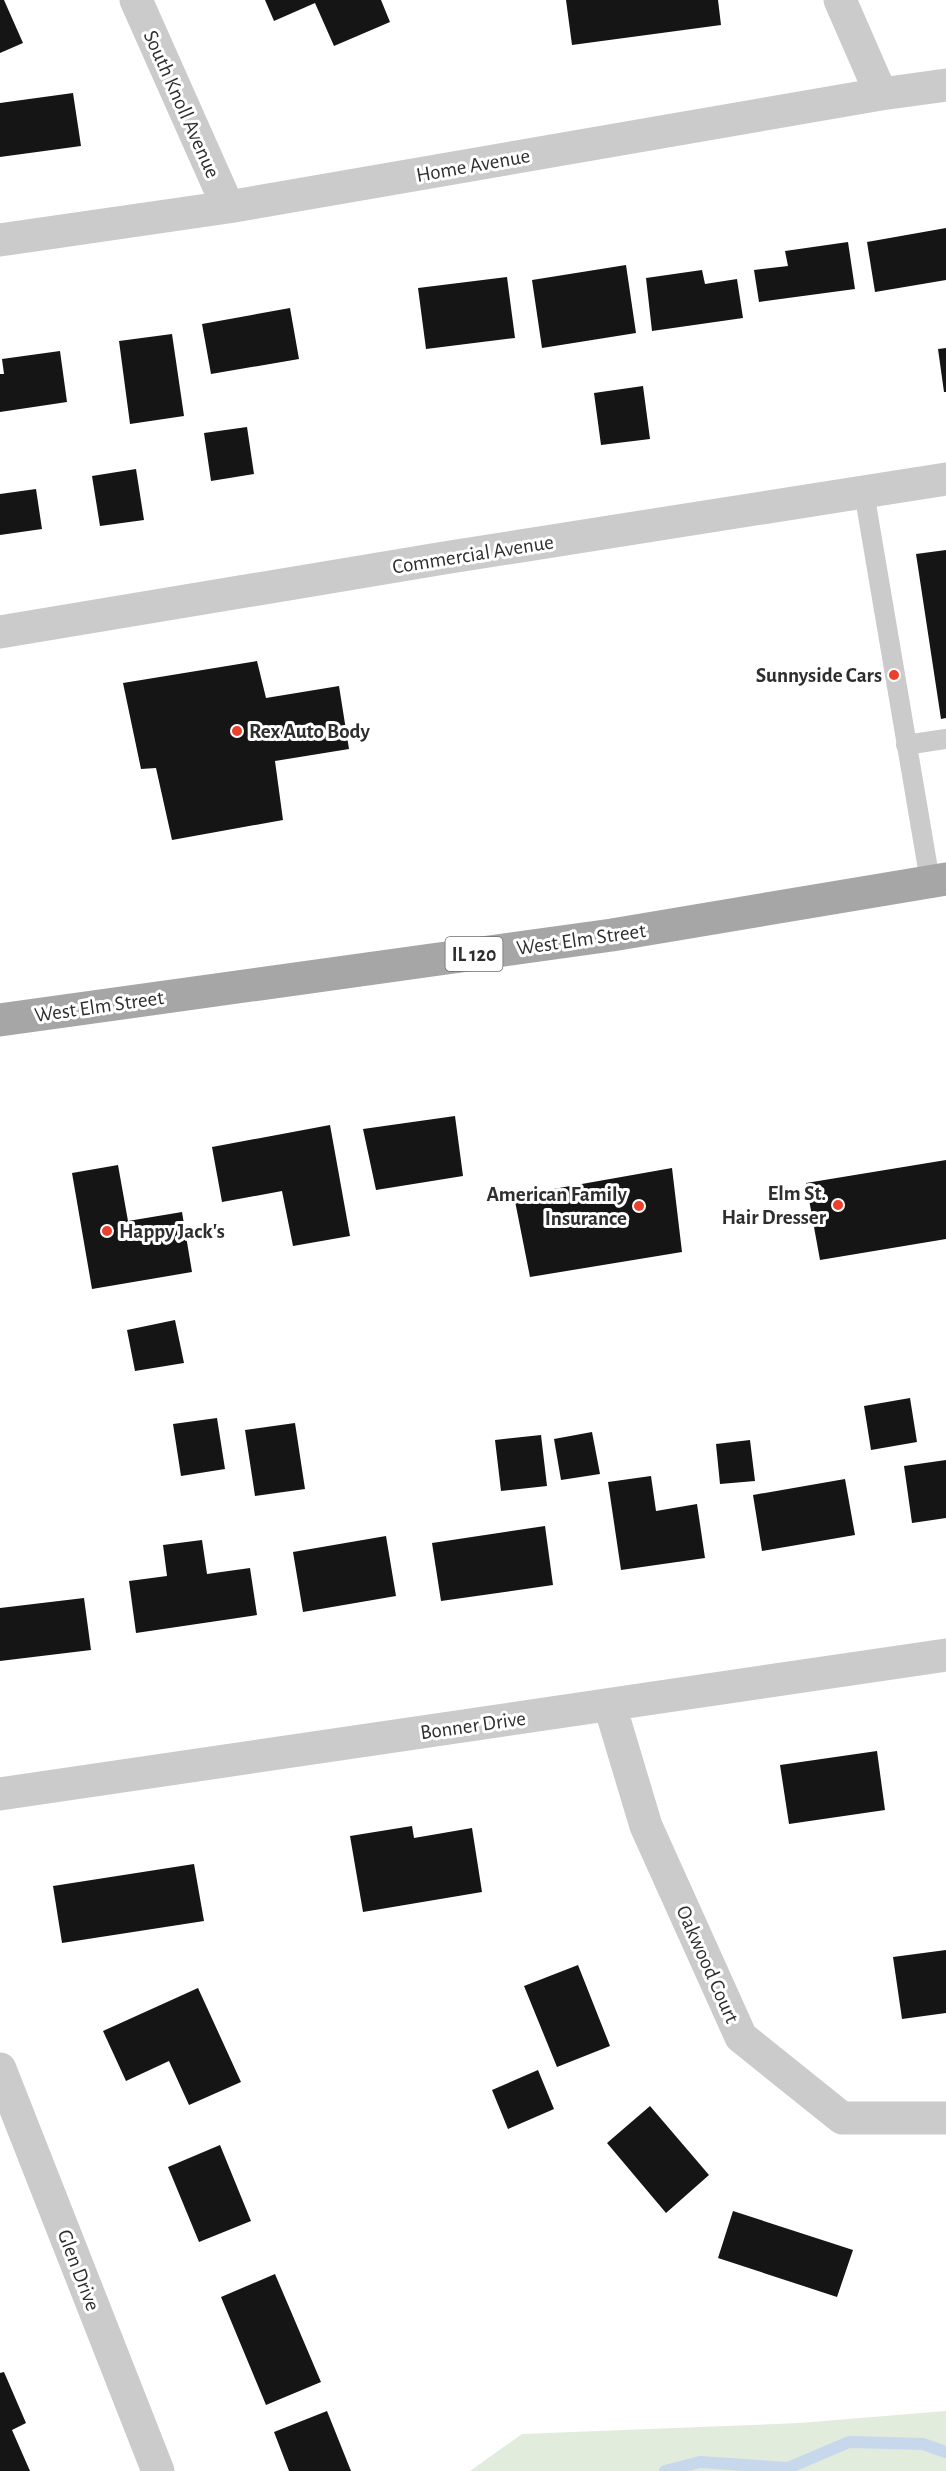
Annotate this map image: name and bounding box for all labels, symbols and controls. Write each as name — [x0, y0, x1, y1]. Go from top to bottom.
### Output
street label: South Knoll Avenue — [140, 27, 223, 181]
street label: Home Avenue — [415, 145, 532, 186]
street label: Commercial Avenue — [391, 531, 555, 578]
place label: Sunnyside Cars — [756, 665, 882, 686]
marker: Sunnyside Cars — [887, 668, 901, 682]
place label: Rex Auto Body — [249, 721, 371, 742]
marker: Rex Auto Body — [230, 724, 244, 738]
street label: West Elm Street — [515, 920, 647, 959]
road number: IL 120 — [446, 937, 502, 971]
street label: West Elm Street — [33, 987, 165, 1026]
place label: Elm St. Hair Dresser — [721, 1183, 827, 1228]
place label: American Family Insurance — [486, 1184, 628, 1229]
marker: Elm St. Hair Dresser — [831, 1198, 845, 1212]
marker: American Family Insurance — [632, 1199, 646, 1213]
place label: Happy Jack's — [119, 1221, 225, 1242]
marker: Happy Jack's — [100, 1224, 114, 1238]
street label: Bonner Drive — [419, 1708, 527, 1743]
street label: Oakwood Court — [672, 1902, 743, 2026]
street label: Glen Drive — [53, 2227, 104, 2314]

